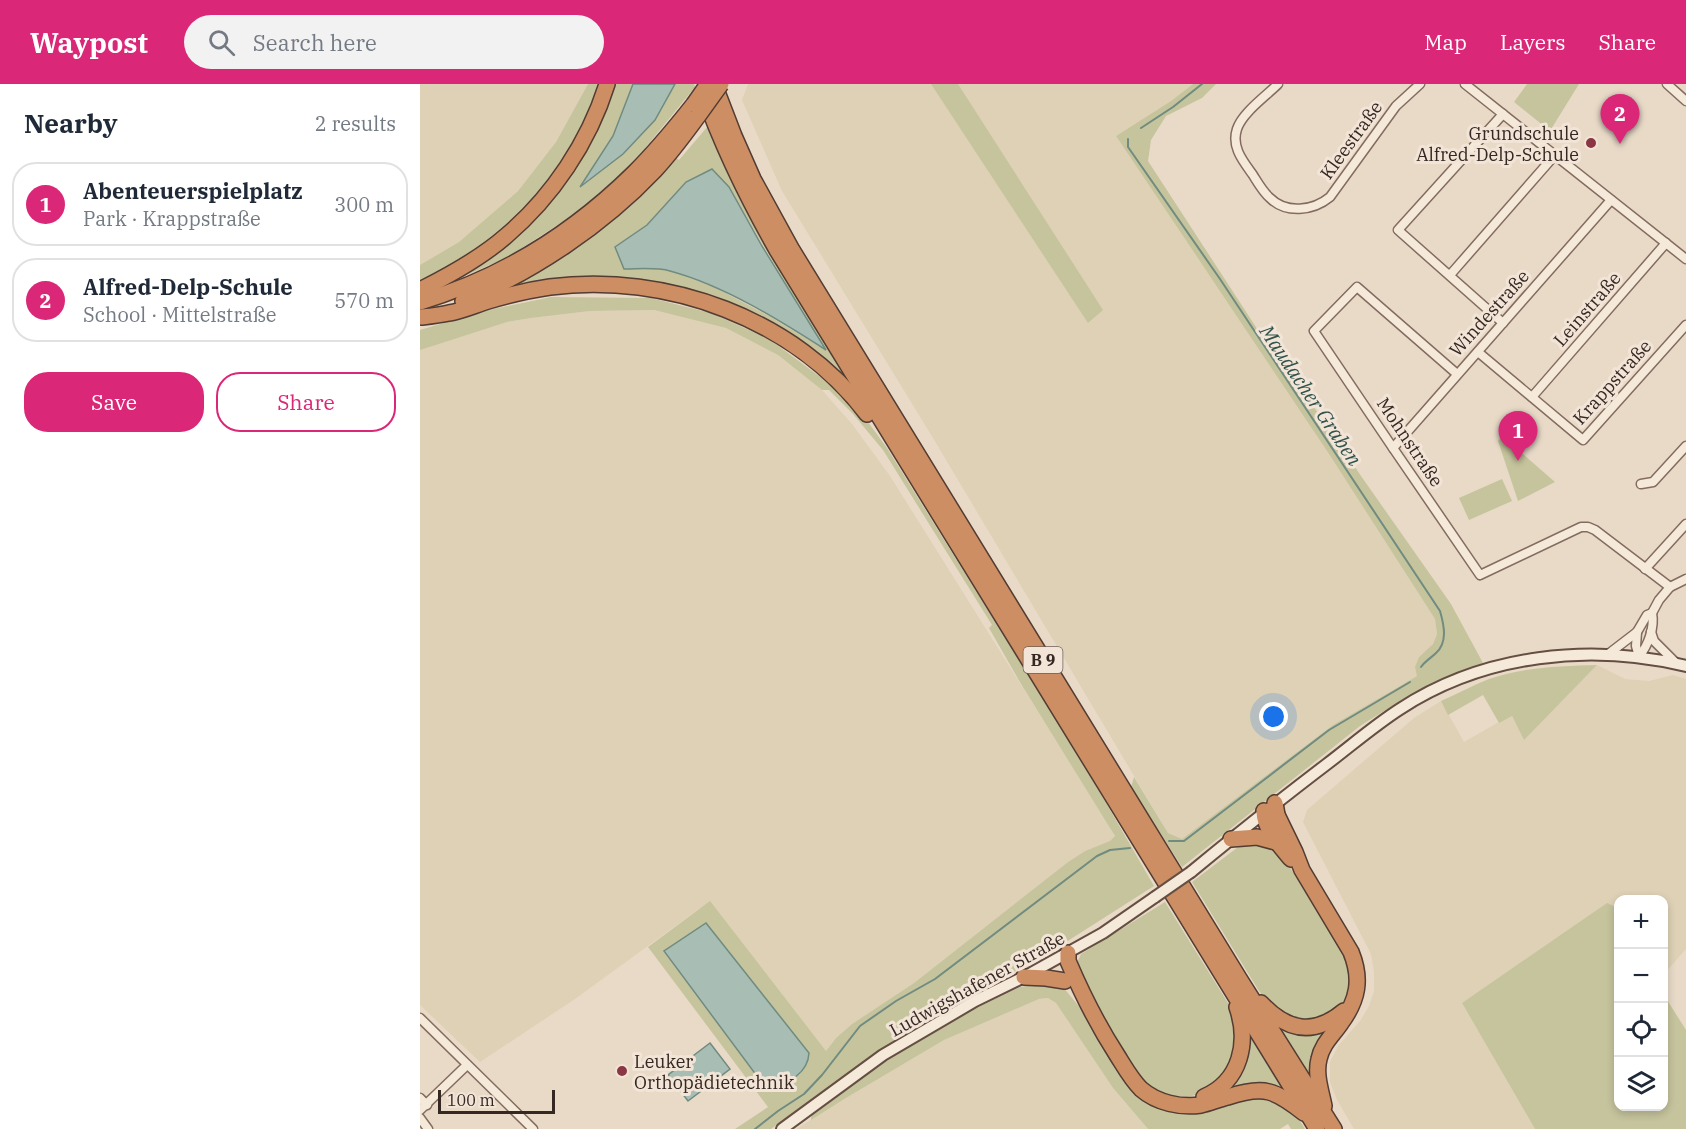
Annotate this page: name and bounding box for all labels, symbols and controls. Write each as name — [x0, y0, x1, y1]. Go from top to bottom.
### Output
search box — [184, 15, 604, 69]
text: Waypost — [30, 24, 148, 61]
icon: search — [205, 26, 238, 59]
text: Search here — [253, 28, 377, 57]
text: Map — [1424, 28, 1467, 56]
text: Layers — [1500, 28, 1566, 56]
text: Share — [1599, 28, 1656, 56]
pin: 2 — [1600, 94, 1640, 144]
street label: Kleestraße — [1315, 96, 1387, 184]
text: Nearby — [24, 106, 118, 140]
text: 2 results — [315, 110, 396, 137]
place label: Grundschule Alfred-Delp-Schule — [1416, 122, 1579, 166]
marker: Grundschule Alfred-Delp-Schule — [1584, 136, 1598, 150]
text: Abenteuerspielplatz — [83, 176, 303, 205]
text: 1 — [40, 191, 52, 218]
text: 300 m — [334, 191, 394, 218]
text: Park · Krappstraße — [83, 205, 261, 232]
street label: Windestraße — [1444, 265, 1534, 361]
street label: Leinstraße — [1548, 267, 1626, 351]
text: Alfred-Delp-Schule — [83, 272, 293, 301]
text: 2 — [40, 287, 52, 314]
text: 570 m — [334, 287, 394, 314]
text: School · Mittelstraße — [83, 301, 276, 328]
water label: Maudacher Graben — [1253, 318, 1369, 471]
street label: Krappstraße — [1568, 335, 1656, 429]
button: Save — [24, 372, 204, 432]
button: Share — [216, 372, 396, 432]
street label: Mohnstraße — [1372, 393, 1448, 491]
pin: 1 — [1498, 412, 1538, 461]
road number: B 9 — [1024, 647, 1062, 673]
your location — [1259, 702, 1288, 731]
map controls — [1614, 895, 1668, 1111]
button: + — [1614, 895, 1668, 949]
street label: Ludwigshafener Straße — [885, 926, 1069, 1042]
button: − — [1614, 949, 1668, 1003]
button: locate — [1614, 1003, 1668, 1057]
place label: Leuker Orthopädietechnik — [634, 1050, 795, 1094]
button: layers — [1614, 1057, 1668, 1111]
marker: Leuker Orthopädietechnik — [615, 1064, 629, 1078]
scale bar — [438, 1087, 555, 1114]
text: 100 m — [447, 1090, 495, 1110]

